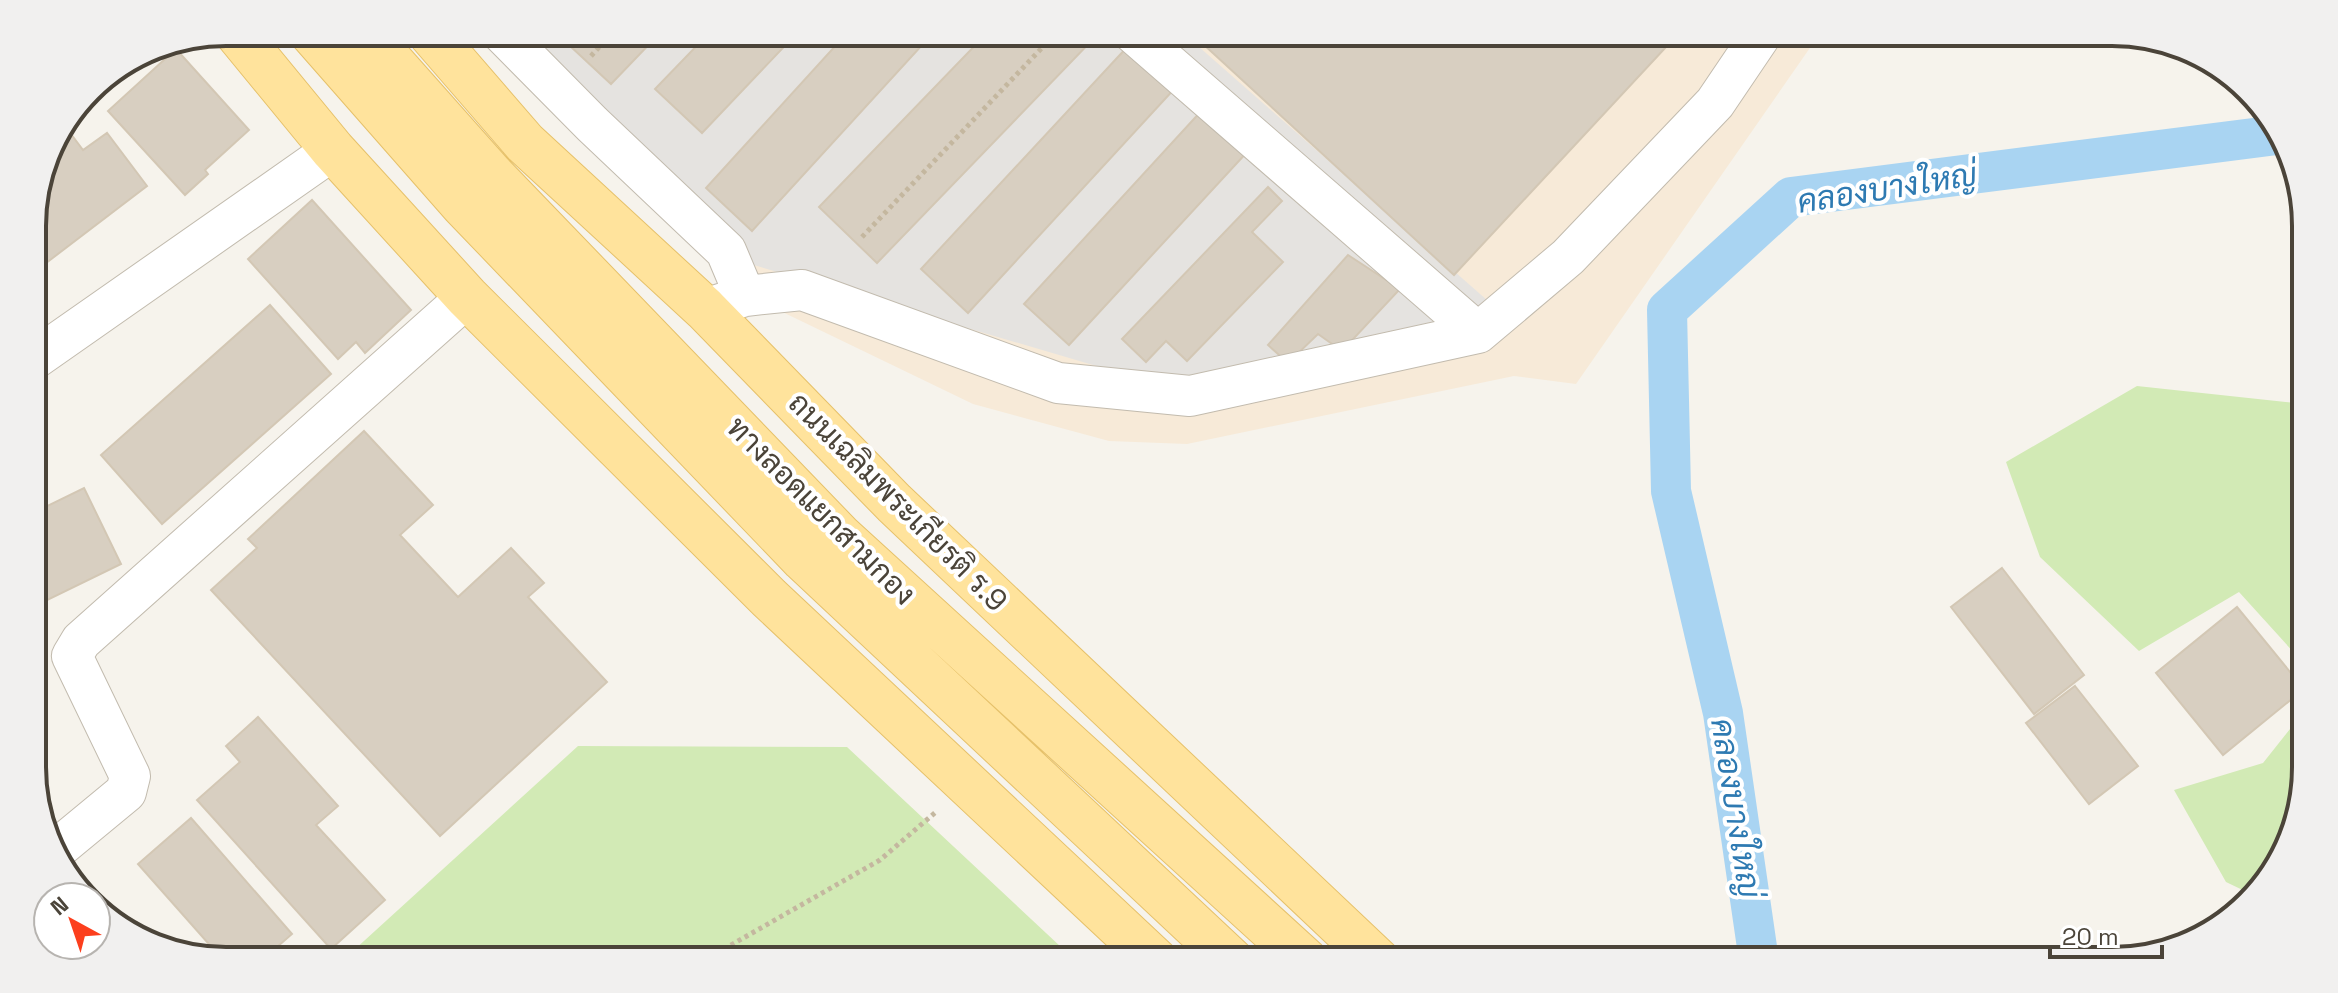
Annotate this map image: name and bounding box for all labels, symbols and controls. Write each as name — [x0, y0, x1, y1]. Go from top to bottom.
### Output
water label: คลองบางใหญ่ — [1794, 153, 1982, 222]
street label: ถนนเฉลิมพระเกียรติ ร.9 — [780, 384, 1016, 620]
street label: ทางลอดแยกสามกอง — [719, 408, 924, 613]
water label: คลองบางใหญ่ — [1702, 715, 1771, 903]
north arrow — [32, 881, 112, 961]
text: N — [44, 890, 74, 921]
scale bar — [2050, 909, 2162, 959]
text: 20 m — [2062, 921, 2119, 952]

